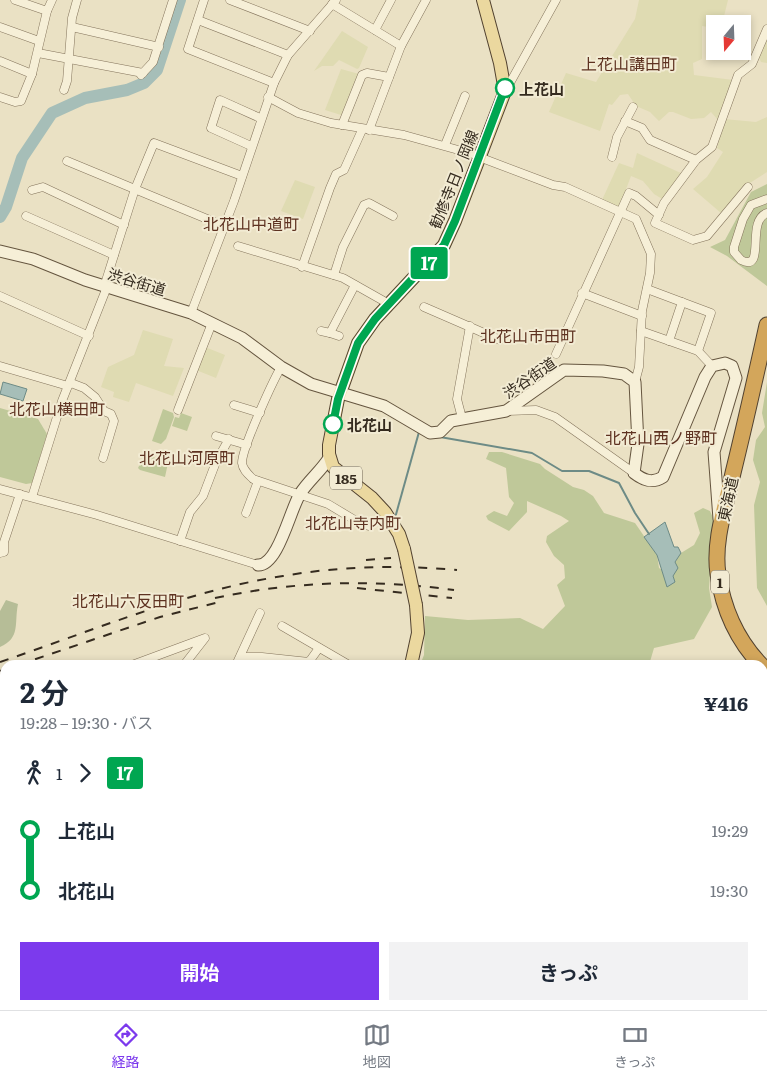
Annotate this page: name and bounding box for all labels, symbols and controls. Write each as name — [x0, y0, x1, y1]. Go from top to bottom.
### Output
north arrow — [706, 15, 751, 60]
map controls — [706, 15, 751, 60]
district label: 上花山講田町 — [581, 51, 677, 75]
place label: 上花山 — [519, 77, 564, 100]
marker: 上花山 — [495, 78, 515, 98]
street label: 勧修寺日ノ岡線 — [423, 126, 483, 232]
district label: 北花山中道町 — [203, 211, 299, 235]
line badge: 17 — [406, 247, 452, 279]
text: 17 — [421, 249, 437, 276]
street label: 渋谷街道 — [105, 261, 169, 301]
district label: 北花山市田町 — [480, 323, 576, 347]
street label: 渋谷街道 — [498, 351, 560, 403]
district label: 北花山横田町 — [9, 396, 105, 420]
place label: 北花山 — [347, 413, 392, 436]
marker: 北花山 — [323, 414, 343, 434]
district label: 北花山西ノ野町 — [605, 425, 717, 449]
district label: 北花山河原町 — [139, 445, 235, 469]
road number: 185 — [330, 466, 362, 489]
street label: 東海道 — [711, 475, 743, 523]
district label: 北花山寺内町 — [305, 510, 401, 534]
road number: 1 — [711, 570, 729, 594]
district label: 北花山六反田町 — [72, 588, 184, 612]
text: 2 分 — [20, 670, 69, 712]
text: ¥416 — [703, 689, 748, 717]
text: 19:28 – 19:30 · バス — [20, 710, 153, 734]
icon: walk — [20, 759, 48, 787]
icon: forward — [71, 759, 99, 787]
text: 17 — [117, 759, 133, 786]
text: 1 — [56, 761, 63, 785]
text: 上花山 — [58, 816, 115, 844]
text: 19:29 — [711, 818, 748, 842]
text: 北花山 — [58, 876, 115, 904]
text: 19:30 — [710, 878, 748, 902]
button: 開始 — [20, 942, 379, 1000]
button: きっぷ — [389, 942, 748, 1000]
tab: 経路 — [112, 1021, 140, 1071]
tab: 地図 — [363, 1021, 391, 1071]
tab: きっぷ — [614, 1021, 655, 1071]

